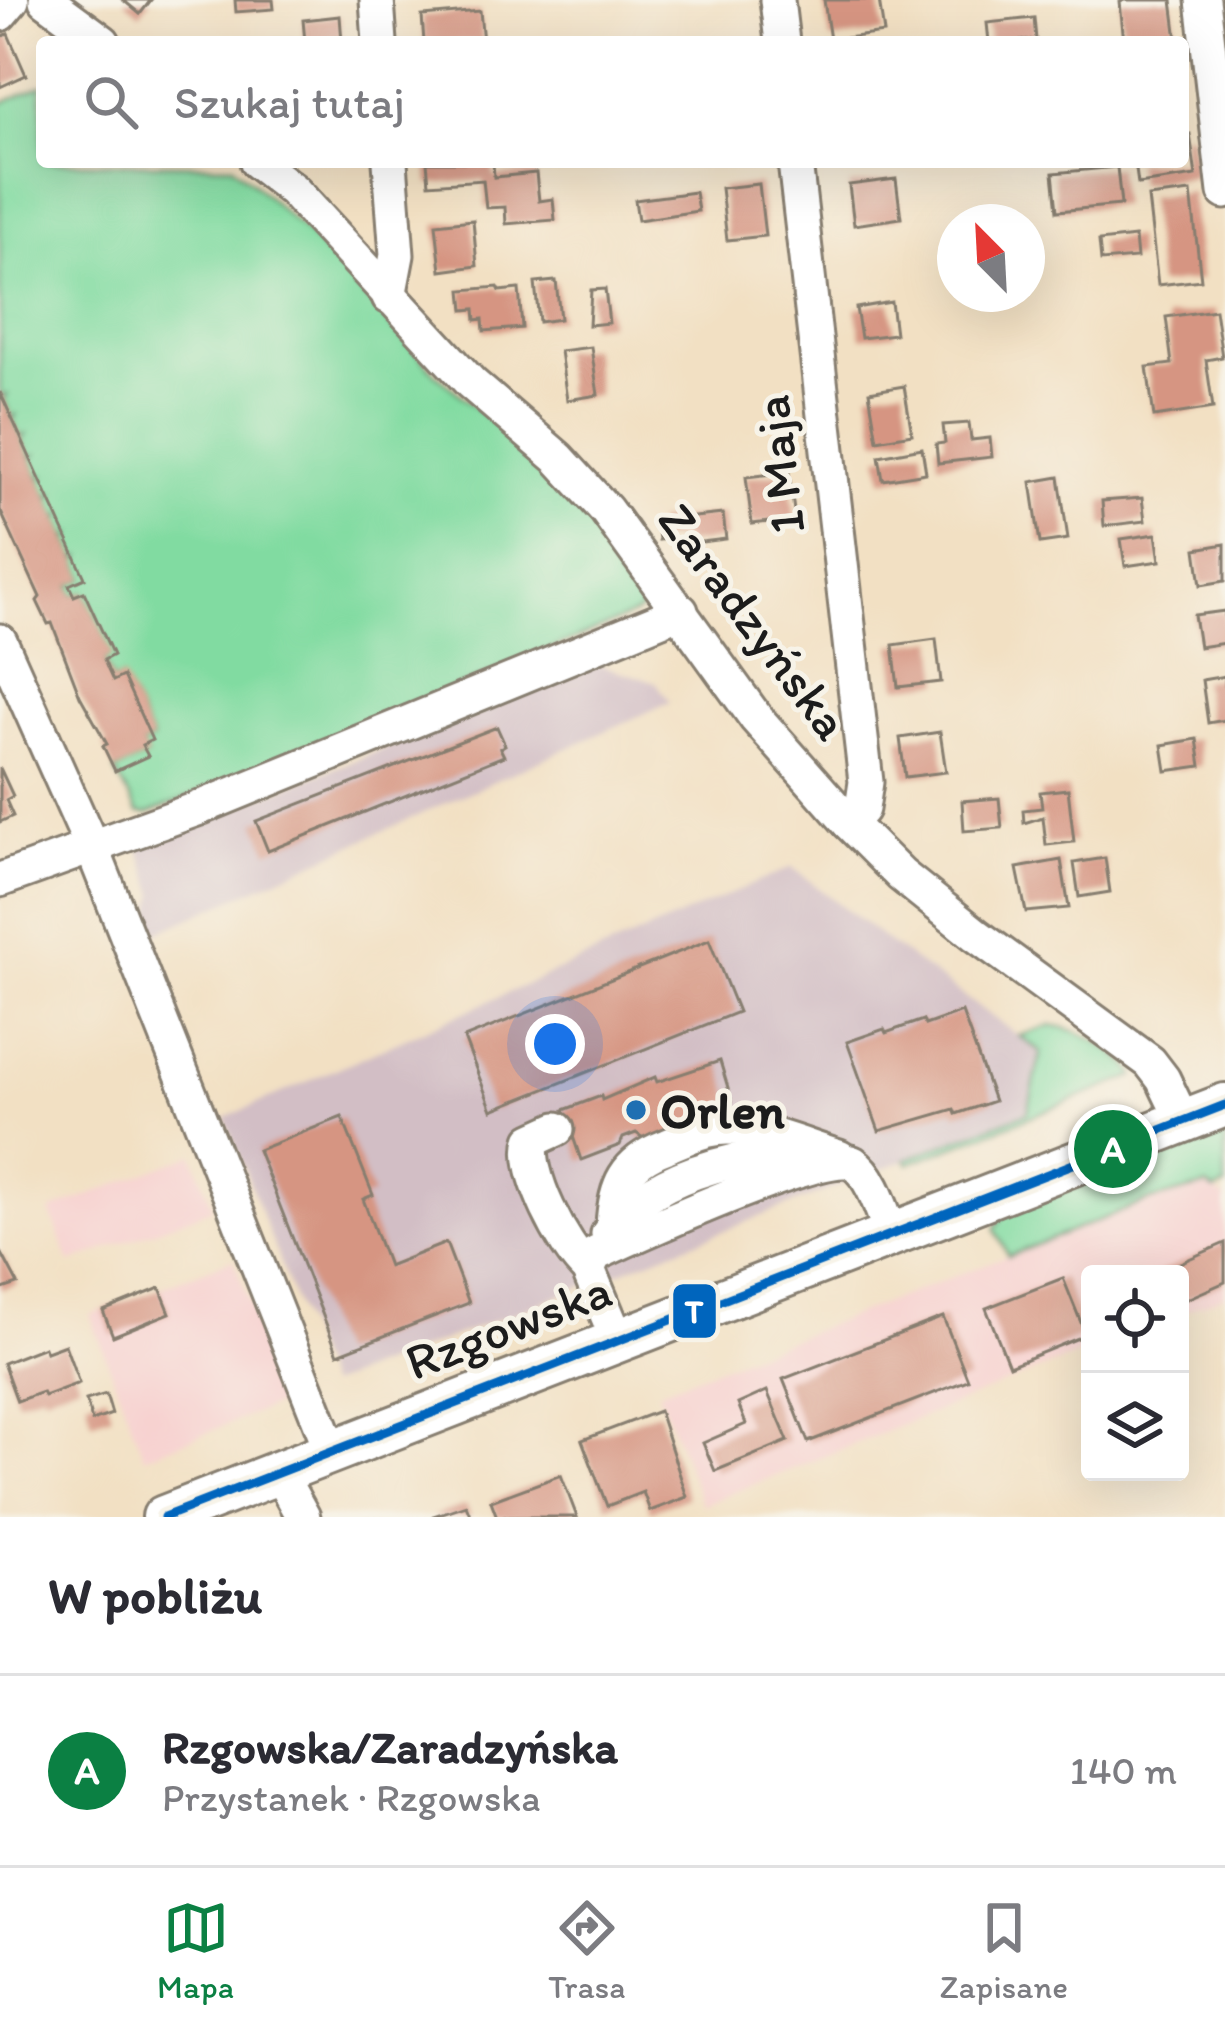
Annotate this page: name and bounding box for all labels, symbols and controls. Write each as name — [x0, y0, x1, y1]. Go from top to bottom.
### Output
search box — [36, 36, 1189, 168]
icon: search — [78, 69, 144, 135]
text: Szukaj tutaj — [174, 75, 405, 129]
north arrow — [937, 204, 1045, 312]
street label: 1 Maja — [740, 392, 818, 538]
street label: Zaradzyńska — [645, 491, 863, 751]
your location — [525, 1014, 585, 1074]
place label: Orlen — [660, 1080, 785, 1141]
marker: Orlen — [623, 1097, 649, 1123]
pin: A — [1074, 1104, 1152, 1194]
street label: Rzgowska — [397, 1259, 619, 1393]
map controls — [1081, 1265, 1189, 1481]
button: locate — [1081, 1265, 1189, 1373]
line badge: T — [671, 1282, 718, 1340]
text: T — [684, 1292, 704, 1331]
button: layers — [1081, 1373, 1189, 1481]
text: W pobliżu — [48, 1565, 262, 1626]
text: Rzgowska/Zaradzyńska — [162, 1720, 618, 1774]
text: A — [75, 1747, 99, 1794]
text: 140 m — [1070, 1747, 1177, 1794]
text: Przystanek · Rzgowska — [162, 1774, 540, 1821]
tab: Mapa — [157, 1895, 234, 2006]
tab: Trasa — [548, 1895, 626, 2006]
tab: Zapisane — [940, 1895, 1068, 2006]

